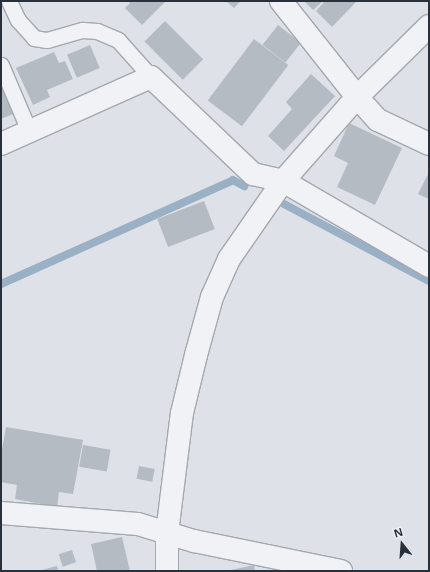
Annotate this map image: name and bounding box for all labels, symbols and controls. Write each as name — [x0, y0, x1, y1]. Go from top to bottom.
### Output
north arrow — [382, 524, 422, 564]
text: N — [392, 524, 405, 541]

